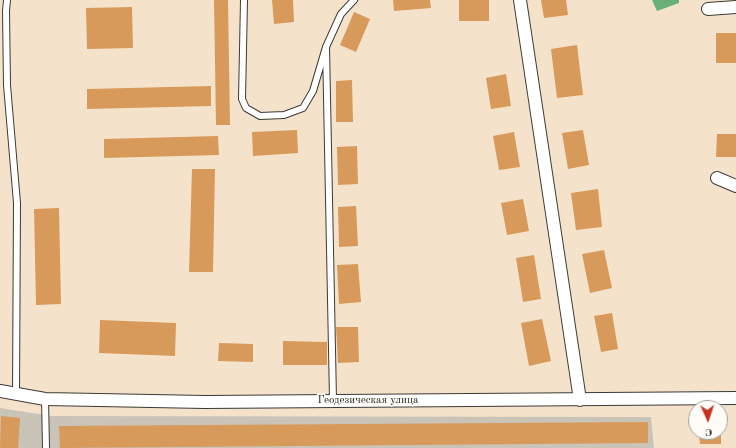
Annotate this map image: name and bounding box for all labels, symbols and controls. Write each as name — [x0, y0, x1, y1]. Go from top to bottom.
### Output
street label: Геодезическая улица — [318, 393, 418, 407]
north arrow — [688, 400, 728, 440]
text: С — [705, 426, 713, 437]

